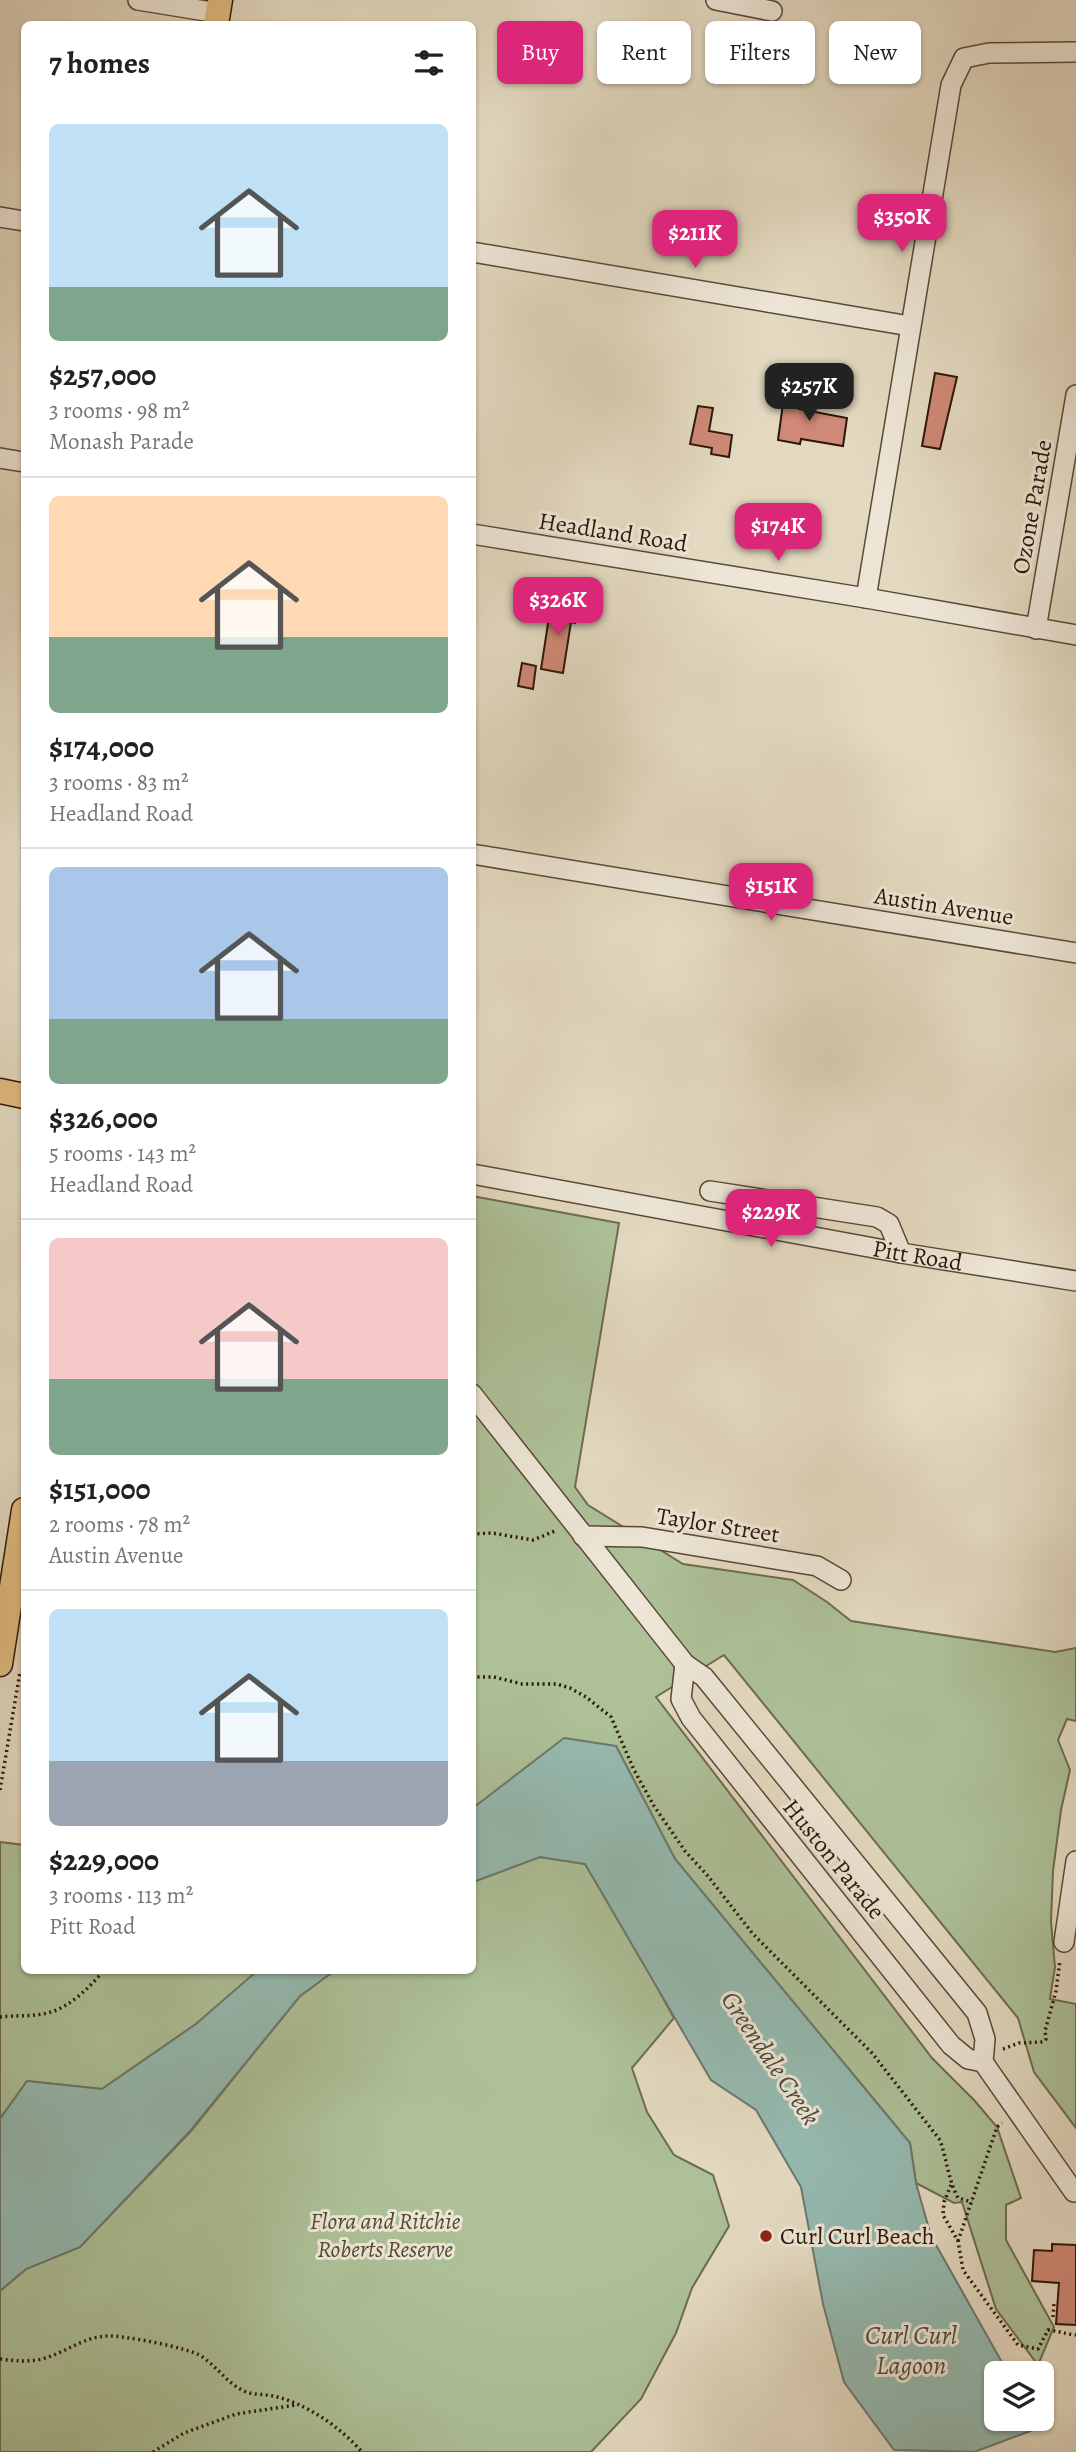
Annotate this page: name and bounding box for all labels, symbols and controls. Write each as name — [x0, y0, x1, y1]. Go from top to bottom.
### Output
chip: Buy — [497, 21, 583, 84]
chip: Rent — [597, 21, 691, 84]
chip: Filters — [705, 21, 815, 84]
chip: New — [829, 21, 921, 84]
text: 7 homes — [49, 43, 150, 83]
icon: filters — [410, 44, 448, 82]
icon: home — [186, 170, 312, 296]
pin: $350K — [853, 194, 951, 254]
text: $350K — [873, 201, 931, 232]
pin: $211K — [646, 210, 744, 270]
text: $211K — [668, 217, 722, 248]
text: $257,000 — [49, 355, 156, 395]
pin: $257K — [760, 364, 858, 423]
text: $257K — [781, 370, 837, 401]
text: 3 rooms · 98 m² — [49, 395, 190, 426]
text: Monash Parade — [49, 426, 194, 457]
street label: Ozone Parade — [1004, 437, 1060, 577]
street label: Headland Road — [536, 504, 690, 560]
pin: $174K — [729, 504, 827, 563]
text: $174K — [751, 510, 805, 541]
icon: home — [186, 542, 312, 668]
pin: $326K — [509, 578, 607, 637]
text: $326K — [529, 584, 587, 615]
text: $174,000 — [49, 727, 154, 767]
text: 3 rooms · 83 m² — [49, 767, 189, 798]
text: Headland Road — [49, 798, 193, 829]
pin: $151K — [722, 864, 820, 923]
text: $151K — [745, 870, 797, 901]
street label: Austin Avenue — [871, 879, 1016, 933]
icon: home — [186, 913, 312, 1039]
text: $326,000 — [49, 1098, 158, 1138]
text: 5 rooms · 143 m² — [49, 1138, 196, 1169]
text: Headland Road — [49, 1169, 193, 1200]
pin: $229K — [722, 1190, 820, 1249]
text: $229K — [742, 1196, 800, 1227]
street label: Pitt Road — [870, 1232, 965, 1279]
icon: home — [186, 1284, 312, 1410]
text: $151,000 — [49, 1469, 151, 1509]
street label: Taylor Street — [654, 1499, 782, 1551]
text: 2 rooms · 78 m² — [49, 1509, 190, 1540]
text: Austin Avenue — [49, 1540, 183, 1571]
icon: home — [186, 1655, 312, 1781]
street label: Huston Parade — [776, 1792, 892, 1926]
text: $229,000 — [49, 1840, 159, 1880]
text: 3 rooms · 113 m² — [49, 1880, 193, 1911]
text: Pitt Road — [49, 1911, 136, 1942]
water label: Greendale Creek — [713, 1984, 828, 2132]
park label: Flora and Ritchie Roberts Reserve — [310, 2205, 461, 2265]
place label: Curl Curl Beach — [780, 2220, 935, 2252]
marker: Curl Curl Beach — [758, 2228, 774, 2244]
water label: Curl Curl Lagoon — [865, 2318, 958, 2383]
map controls — [984, 2361, 1054, 2431]
button: layers — [984, 2361, 1054, 2431]

